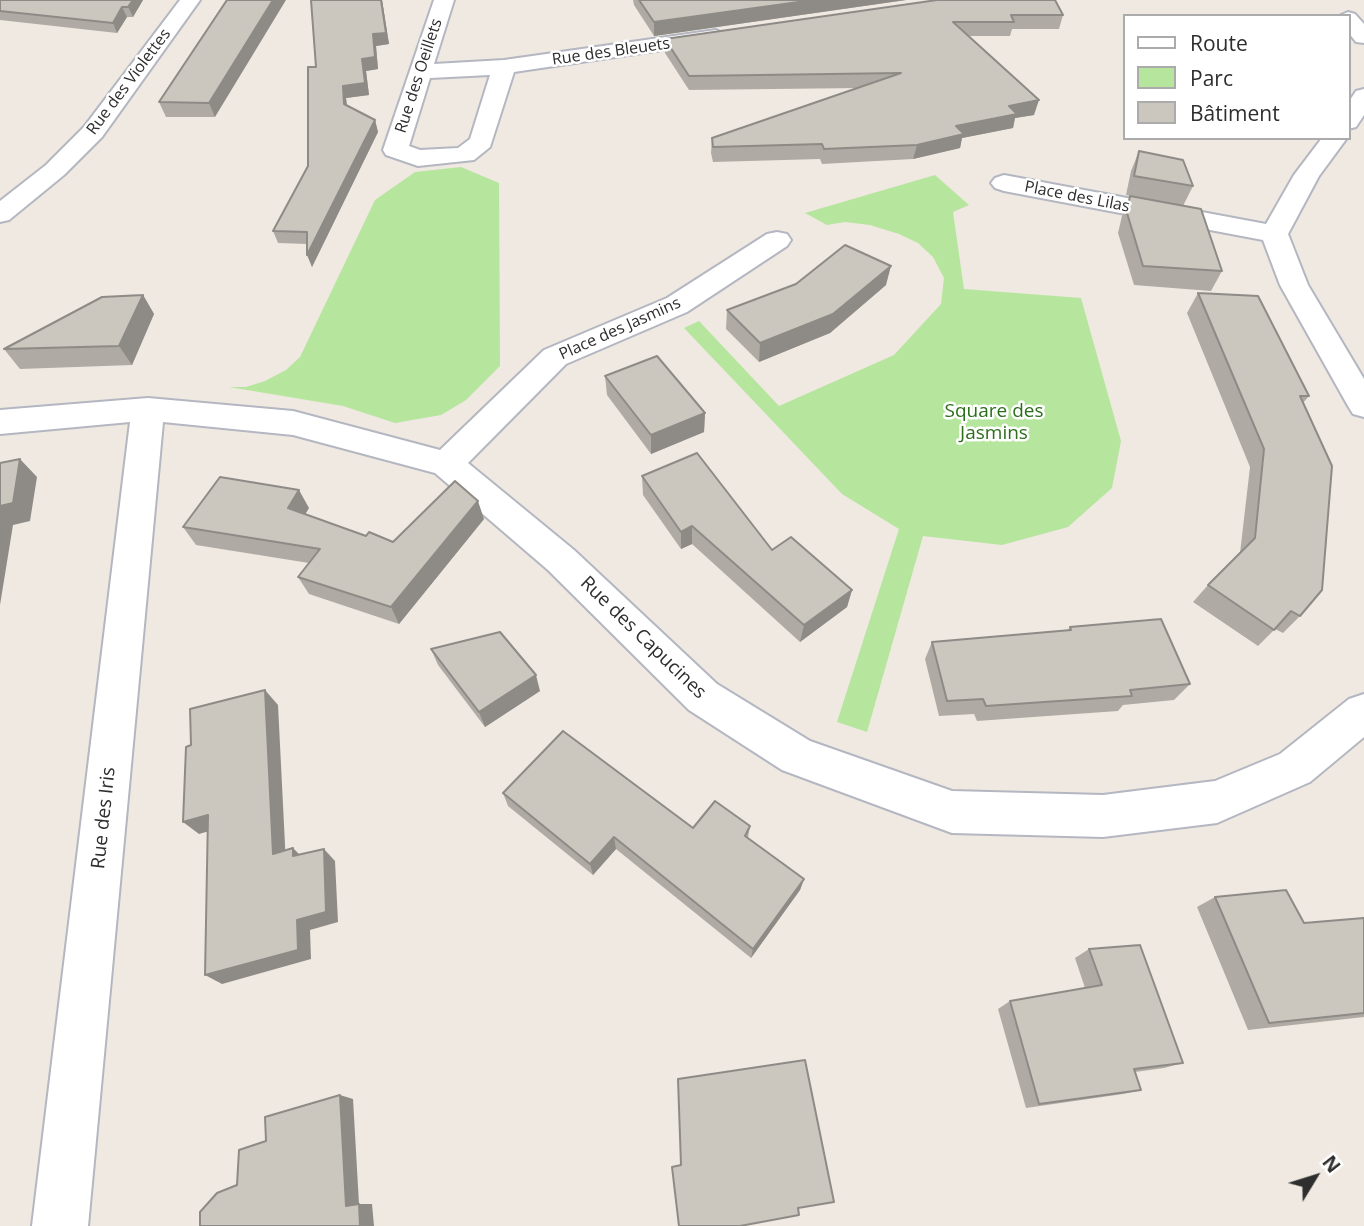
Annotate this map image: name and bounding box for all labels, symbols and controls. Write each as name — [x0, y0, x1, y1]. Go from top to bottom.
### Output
legend — [1122, 14, 1350, 140]
street label: Rue des Oeillets — [391, 16, 447, 136]
street label: Rue des Violettes — [83, 25, 175, 139]
text: Route — [1190, 29, 1248, 57]
street label: Rue des Bleuets — [551, 34, 671, 70]
text: Parc — [1190, 64, 1233, 92]
text: Bâtiment — [1190, 99, 1280, 127]
street label: Place des Lilas — [1023, 177, 1131, 217]
street label: Place des Jasmins — [556, 294, 684, 364]
park label: Square des Jasmins — [945, 401, 1043, 445]
street label: Rue des Capucines — [575, 572, 711, 704]
street label: Rue des Iris — [87, 766, 121, 870]
north arrow — [1280, 1142, 1350, 1212]
text: N — [1317, 1150, 1347, 1178]

